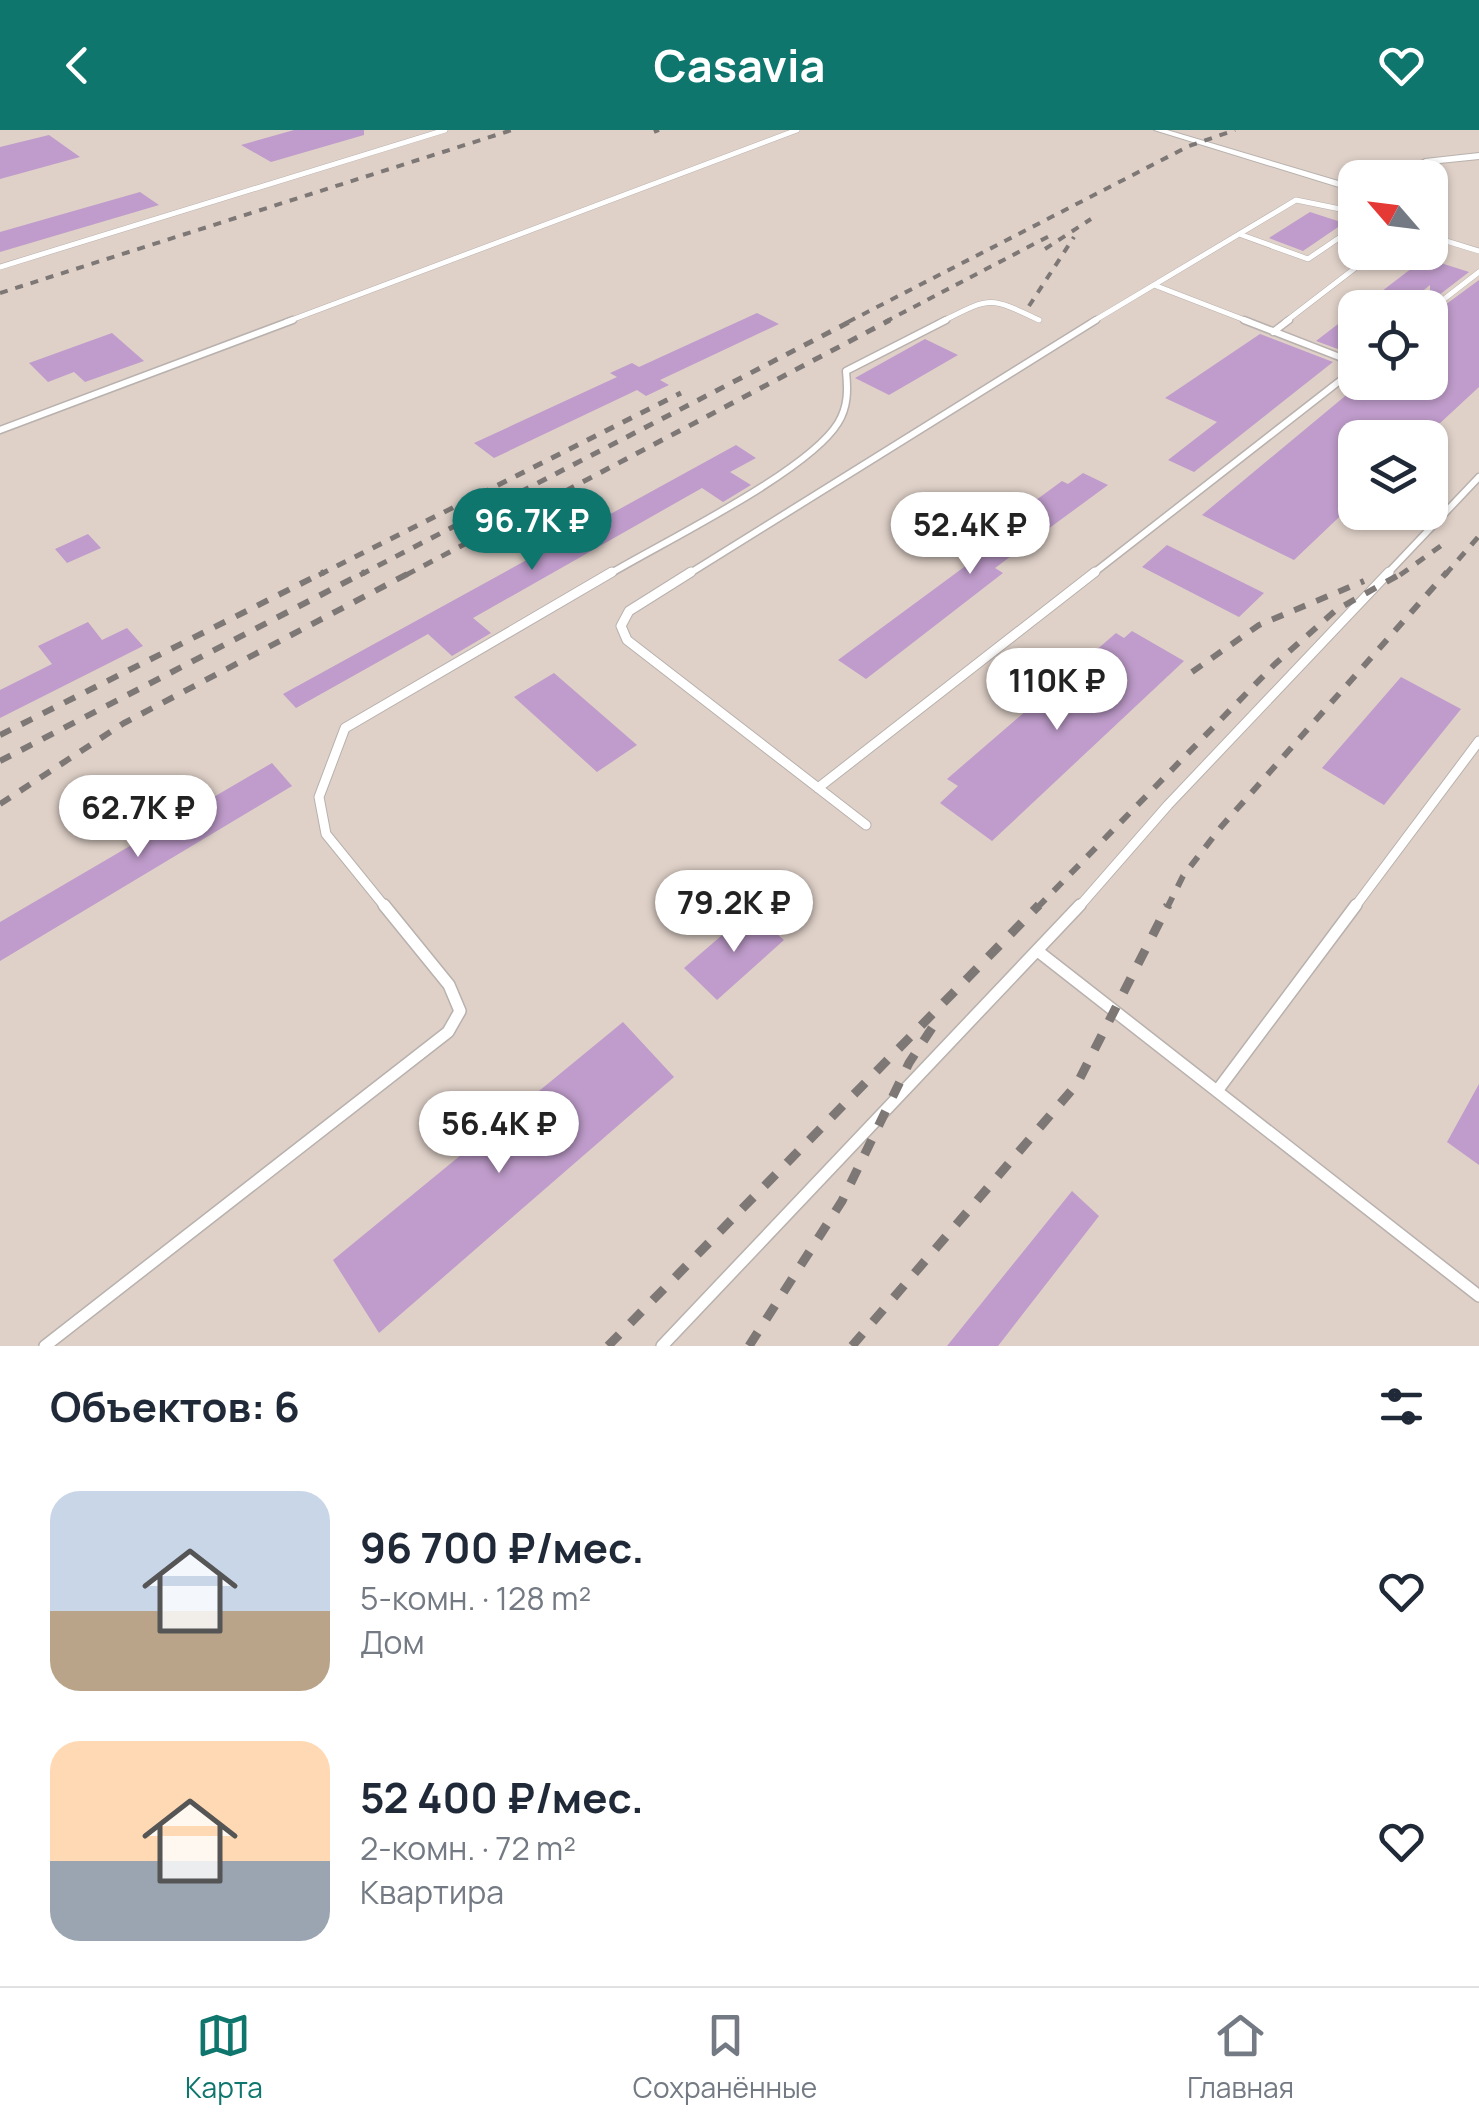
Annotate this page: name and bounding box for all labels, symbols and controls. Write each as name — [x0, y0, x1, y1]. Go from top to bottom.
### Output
text: Casavia — [654, 34, 825, 96]
icon: back — [50, 38, 105, 93]
icon: heart — [1374, 38, 1429, 93]
north arrow — [1338, 160, 1448, 270]
map controls — [1338, 160, 1448, 530]
button: locate — [1338, 290, 1448, 400]
button: layers — [1338, 420, 1448, 530]
pin: 96.7K ₽ — [440, 488, 624, 573]
pin: 52.4K ₽ — [878, 492, 1062, 577]
text: 96.7K ₽ — [475, 498, 589, 542]
text: 52.4K ₽ — [913, 502, 1027, 546]
pin: 110K ₽ — [976, 648, 1138, 733]
text: 110K ₽ — [1008, 658, 1106, 702]
pin: 62.7K ₽ — [46, 775, 230, 860]
text: 62.7K ₽ — [81, 785, 195, 829]
pin: 79.2K ₽ — [642, 870, 826, 955]
text: 79.2K ₽ — [677, 880, 791, 924]
pin: 56.4K ₽ — [407, 1091, 591, 1176]
text: 56.4K ₽ — [441, 1101, 557, 1145]
text: Объектов: 6 — [50, 1377, 300, 1435]
icon: filters — [1374, 1379, 1429, 1434]
text: 96 700 ₽/мес. — [360, 1518, 644, 1576]
icon: home — [130, 1531, 250, 1651]
icon: heart — [1374, 1564, 1429, 1619]
text: 5-комн. · 128 m² — [360, 1576, 591, 1620]
text: Дом — [360, 1620, 425, 1664]
text: 52 400 ₽/мес. — [360, 1768, 644, 1826]
icon: home — [130, 1781, 250, 1901]
icon: heart — [1374, 1814, 1429, 1869]
text: 2-комн. · 72 m² — [360, 1826, 576, 1870]
text: Квартира — [360, 1870, 504, 1914]
tab: Карта — [185, 2008, 263, 2106]
tab: Сохранённые — [633, 2008, 817, 2106]
tab: Главная — [1187, 2008, 1294, 2106]

